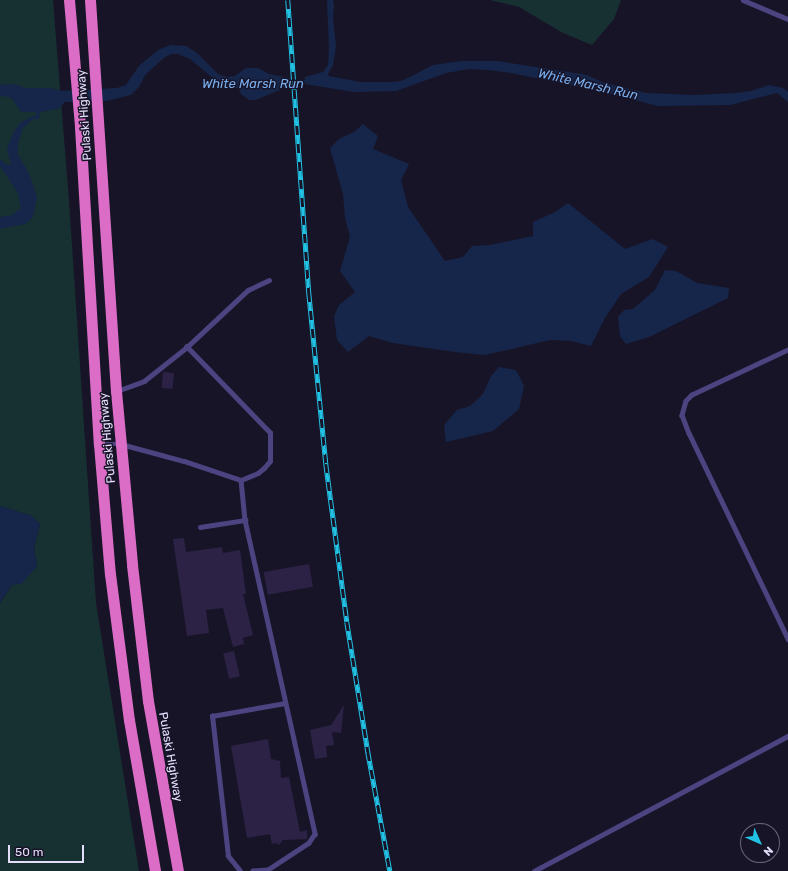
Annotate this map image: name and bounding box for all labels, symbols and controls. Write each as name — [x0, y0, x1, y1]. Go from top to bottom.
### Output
water label: White Marsh Run — [537, 66, 639, 104]
street label: Pulaski Highway — [75, 69, 95, 161]
water label: White Marsh Run — [202, 76, 304, 92]
street label: Pulaski Highway — [97, 392, 119, 484]
street label: Pulaski Highway — [155, 711, 185, 803]
north arrow — [740, 823, 780, 863]
scale bar — [10, 837, 86, 863]
text: N — [761, 844, 776, 859]
text: 50 m — [15, 845, 43, 859]

